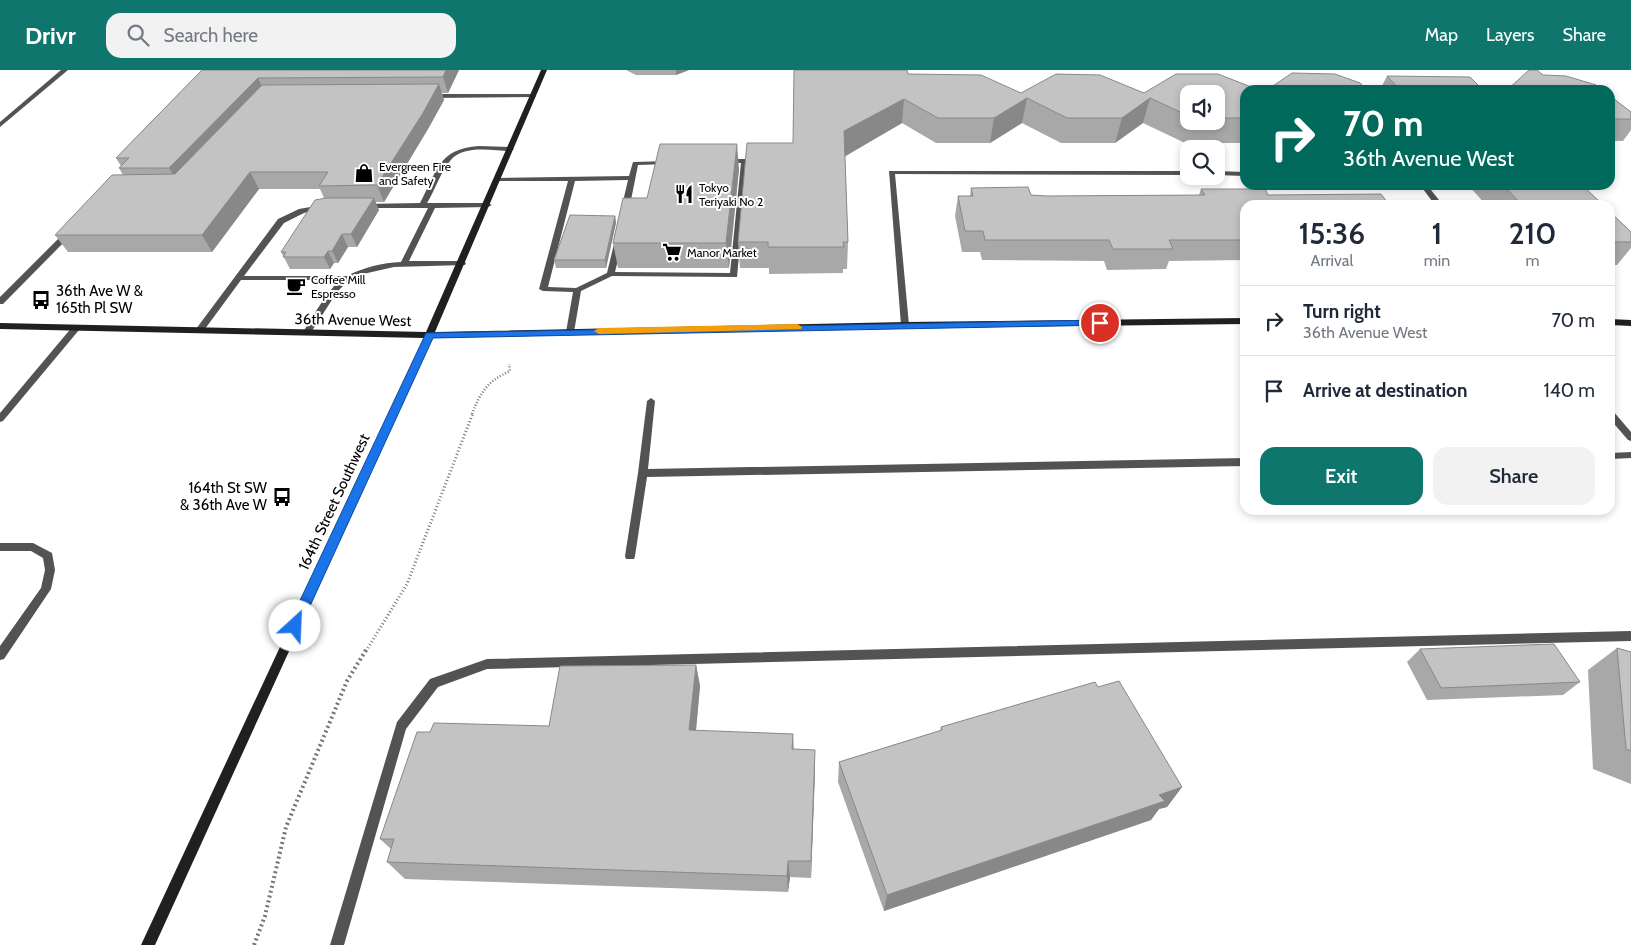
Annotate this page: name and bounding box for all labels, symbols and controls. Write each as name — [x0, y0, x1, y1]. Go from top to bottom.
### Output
search box — [106, 13, 456, 58]
text: Drivr — [25, 21, 76, 50]
icon: search — [124, 21, 152, 49]
text: Search here — [164, 24, 258, 47]
text: Map — [1425, 24, 1458, 46]
text: Layers — [1486, 24, 1535, 46]
text: Share — [1563, 24, 1606, 46]
map controls — [1180, 85, 1225, 185]
button: sound — [1180, 85, 1225, 130]
text: 70 m — [1343, 102, 1424, 145]
icon: right — [1260, 105, 1325, 170]
button: search — [1180, 140, 1225, 185]
text: 36th Avenue West — [1343, 145, 1514, 172]
place label: Evergreen Fire and Safety — [379, 159, 451, 188]
shop icon: Evergreen Fire and Safety — [353, 162, 375, 184]
place label: Tokyo Teriyaki No 2 — [699, 180, 763, 209]
restaurant icon: Tokyo Teriyaki No 2 — [673, 183, 695, 205]
text: 15:36 — [1299, 215, 1365, 252]
text: 1 — [1432, 215, 1442, 252]
text: 210 — [1509, 215, 1556, 252]
supermarket icon: Manor Market — [661, 241, 683, 263]
place label: Manor Market — [687, 245, 757, 260]
text: Arrival — [1311, 251, 1353, 270]
text: min — [1424, 251, 1450, 270]
text: m — [1526, 251, 1540, 270]
place label: Coffee Mill Espresso — [311, 272, 366, 301]
cafe icon: Coffee Mill Espresso — [285, 275, 307, 297]
place label: 36th Ave W & 165th Pl SW — [56, 282, 143, 317]
bus stop icon: 36th Ave W & 165th Pl SW — [30, 289, 52, 311]
text: Turn right — [1303, 300, 1381, 323]
pin — [1079, 302, 1121, 344]
icon: right — [1260, 307, 1288, 335]
icon: arrive — [1086, 309, 1114, 337]
text: 70 m — [1551, 309, 1595, 332]
street label: 36th Avenue West — [295, 310, 411, 330]
text: 36th Avenue West — [1303, 323, 1427, 342]
icon: arrive — [1260, 377, 1288, 405]
text: Arrive at destination — [1303, 379, 1467, 402]
text: 140 m — [1544, 379, 1595, 402]
street label: 164th Street Southwest — [295, 431, 373, 573]
button: Exit — [1260, 447, 1423, 505]
button: Share — [1433, 447, 1595, 505]
place label: 164th St SW & 36th Ave W — [180, 479, 268, 514]
bus stop icon: 164th St SW & 36th Ave W — [271, 486, 293, 508]
position arrow — [268, 599, 320, 651]

